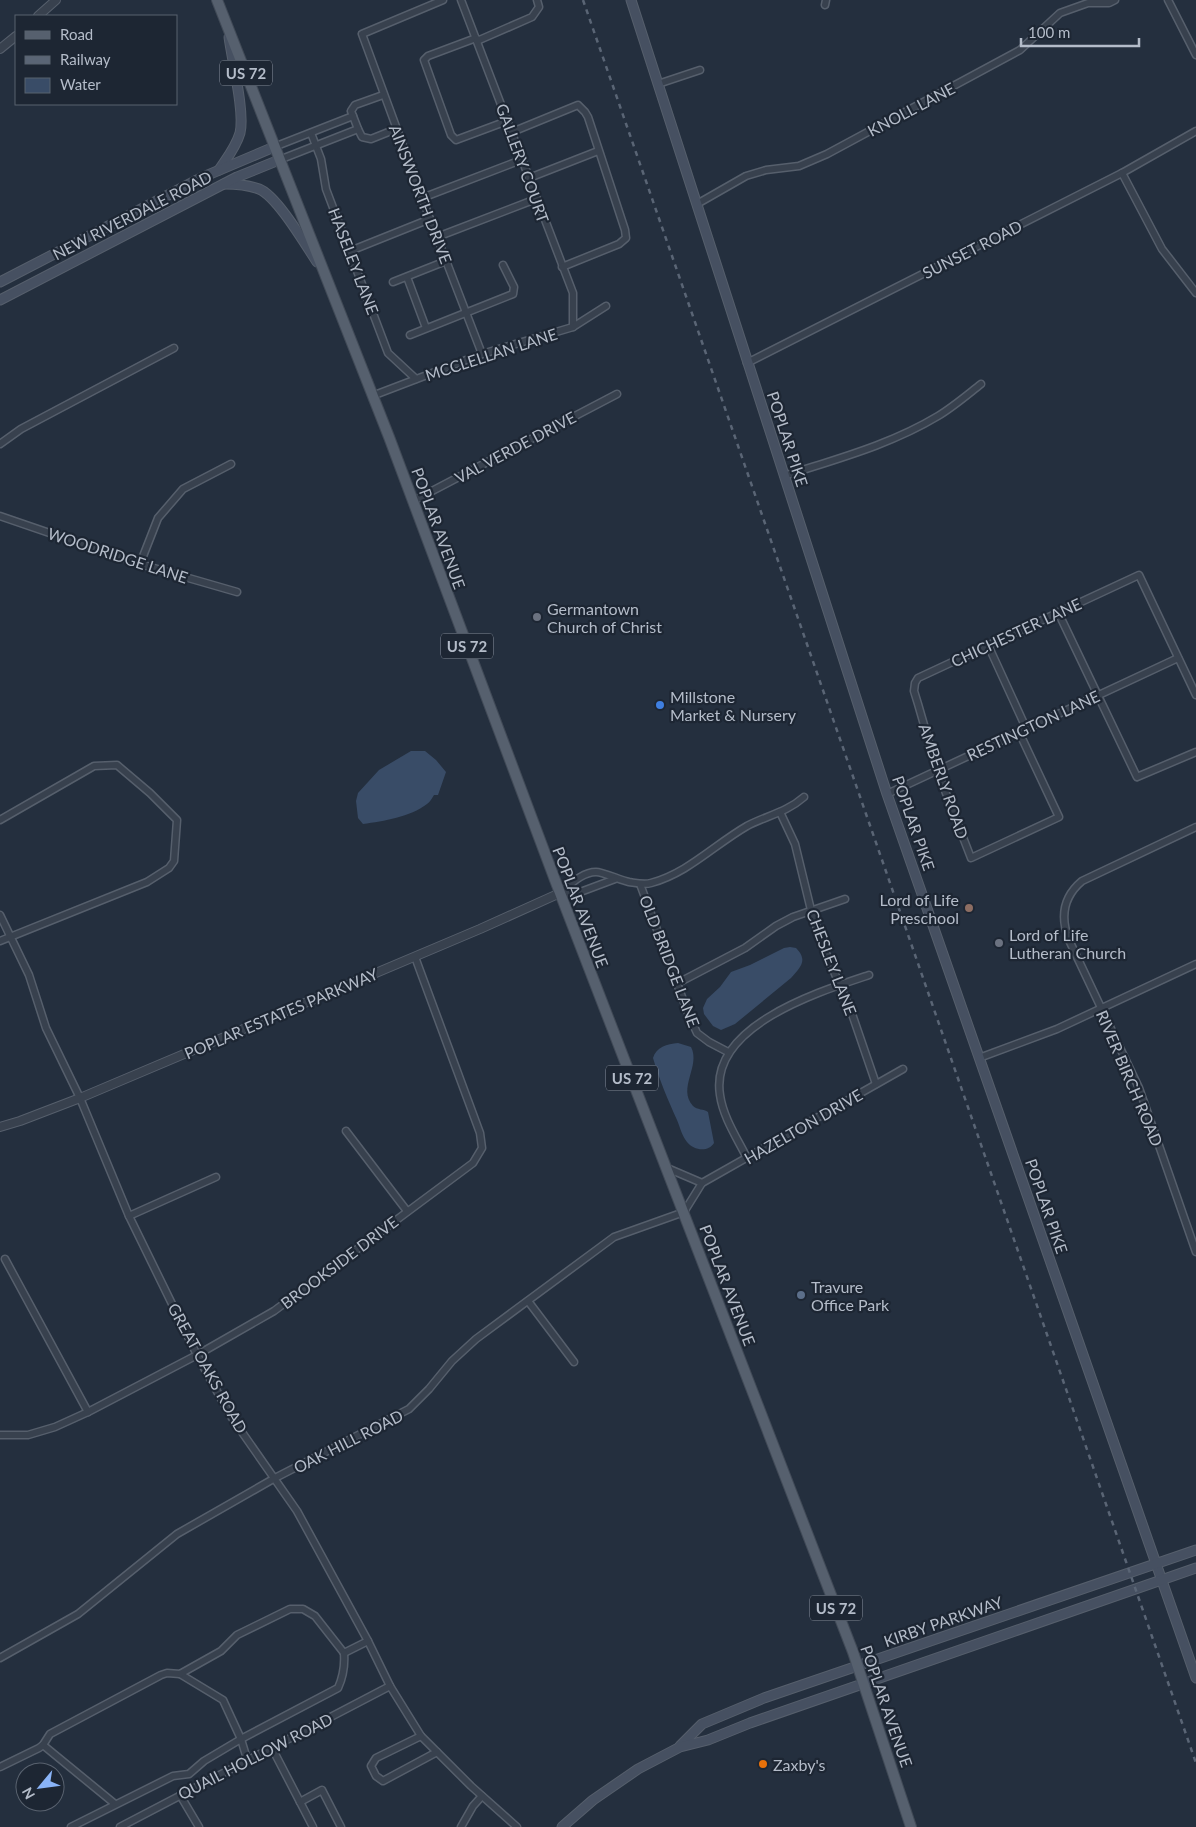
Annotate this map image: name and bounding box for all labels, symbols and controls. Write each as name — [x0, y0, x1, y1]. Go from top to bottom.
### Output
legend — [15, 15, 178, 105]
scale bar — [1021, 15, 1138, 47]
text: 100 m — [1028, 23, 1070, 41]
text: Road — [60, 25, 93, 43]
text: Railway — [60, 50, 111, 68]
road number: US 72 — [220, 60, 272, 86]
text: Water — [60, 75, 101, 93]
street label: KNOLL LANE — [864, 78, 958, 140]
street label: GALLERY COURT — [493, 101, 554, 226]
street label: AINSWORTH DRIVE — [386, 122, 456, 266]
street label: NEW RIVERDALE ROAD — [49, 167, 215, 263]
street label: HASELEY LANE — [325, 205, 383, 317]
street label: SUNSET ROAD — [919, 216, 1025, 282]
street label: MCCLELLAN LANE — [423, 324, 559, 384]
street label: POPLAR PIKE — [764, 389, 812, 489]
street label: VAL VERDE DRIVE — [451, 407, 579, 487]
street label: POPLAR AVENUE — [408, 465, 470, 591]
street label: WOODRIDGE LANE — [45, 523, 191, 587]
street label: CHICHESTER LANE — [948, 593, 1084, 671]
place label: Germantown Church of Christ — [547, 599, 662, 636]
marker: Germantown Church of Christ — [531, 611, 543, 623]
road number: US 72 — [441, 634, 493, 658]
street label: RESTINGTON LANE — [964, 686, 1102, 764]
place label: Millstone Market & Nursery — [670, 687, 797, 724]
marker: Millstone Market & Nursery — [654, 699, 666, 711]
street label: AMBERLY ROAD — [915, 721, 973, 841]
street label: POPLAR PIKE — [889, 773, 939, 873]
street label: POPLAR AVENUE — [549, 844, 613, 970]
place label: Lord of Life Preschool — [880, 890, 959, 927]
street label: OLD BRIDGE LANE — [636, 892, 704, 1030]
marker: Lord of Life Preschool — [963, 902, 975, 914]
street label: CHESLEY LANE — [803, 906, 861, 1018]
place label: Lord of Life Lutheran Church — [1009, 925, 1126, 962]
marker: Lord of Life Lutheran Church — [993, 937, 1005, 949]
street label: POPLAR ESTATES PARKWAY — [181, 964, 381, 1062]
street label: RIVER BIRCH ROAD — [1093, 1007, 1167, 1149]
road number: US 72 — [606, 1066, 658, 1090]
street label: HAZELTON DRIVE — [740, 1084, 866, 1168]
street label: POPLAR PIKE — [1022, 1156, 1072, 1256]
street label: BROOKSIDE DRIVE — [277, 1212, 401, 1312]
street label: POPLAR AVENUE — [696, 1222, 760, 1348]
place label: Travure Office Park — [811, 1277, 890, 1314]
marker: Travure Office Park — [795, 1289, 807, 1301]
street label: GREAT OAKS ROAD — [164, 1300, 252, 1436]
street label: OAK HILL ROAD — [290, 1405, 406, 1477]
street label: KIRBY PARKWAY — [881, 1592, 1005, 1650]
road number: US 72 — [810, 1596, 862, 1620]
street label: POPLAR AVENUE — [857, 1642, 917, 1770]
street label: QUAIL HOLLOW ROAD — [175, 1709, 335, 1803]
place label: Zaxby's — [773, 1755, 826, 1774]
marker: Zaxby's — [757, 1758, 769, 1770]
north arrow — [15, 1762, 65, 1812]
text: N — [18, 1785, 38, 1802]

